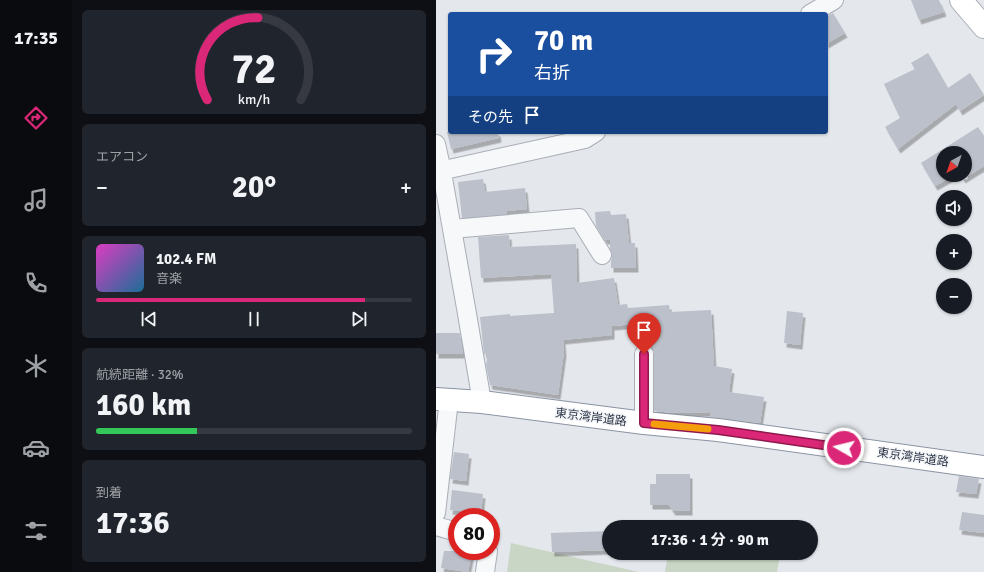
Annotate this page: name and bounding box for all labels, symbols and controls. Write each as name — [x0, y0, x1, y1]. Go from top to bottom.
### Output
text: 70 m — [534, 24, 593, 58]
text: 17:35 — [14, 27, 58, 49]
icon: right — [468, 28, 520, 80]
text: 72 — [232, 44, 276, 95]
text: 右折 — [534, 62, 570, 84]
text: km/h — [238, 91, 270, 108]
icon: directions — [22, 104, 50, 132]
icon: arrive — [521, 104, 543, 126]
text: その先 — [468, 108, 513, 126]
north arrow — [936, 146, 972, 182]
map controls — [936, 146, 972, 314]
text: エアコン — [96, 149, 148, 165]
text: 20° — [232, 169, 276, 206]
text: − — [96, 174, 108, 201]
text: + — [400, 174, 412, 201]
icon: music — [22, 186, 50, 214]
button: sound — [936, 190, 972, 226]
button: + — [936, 234, 972, 270]
text: 102.4 FM — [156, 250, 217, 268]
icon: phone — [22, 269, 50, 297]
text: 音楽 — [156, 271, 182, 287]
button: − — [936, 278, 972, 314]
icon: previous — [138, 308, 160, 330]
icon: pause — [243, 308, 265, 330]
icon: next — [348, 308, 370, 330]
pin — [627, 313, 661, 354]
icon: arrive — [633, 319, 655, 341]
icon: climate — [22, 352, 50, 380]
text: 航続距離 · 32% — [96, 367, 184, 383]
text: 160 km — [96, 387, 191, 424]
street label: 東京湾岸道路 — [554, 406, 628, 429]
position arrow — [823, 427, 865, 469]
icon: car — [22, 434, 50, 462]
street label: 東京湾岸道路 — [876, 445, 950, 470]
text: 到着 — [96, 485, 122, 501]
text: 17:36 — [96, 505, 170, 542]
speed limit sign: 80 — [448, 508, 500, 560]
icon: filters — [22, 517, 50, 545]
text: 17:36 · 1 分 · 90 m — [651, 531, 769, 549]

